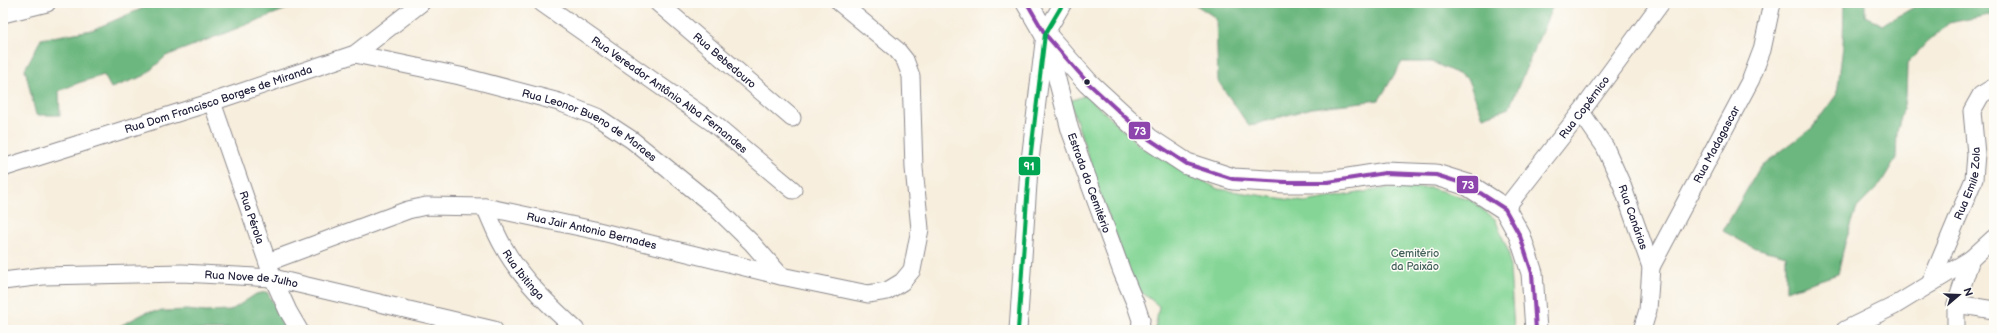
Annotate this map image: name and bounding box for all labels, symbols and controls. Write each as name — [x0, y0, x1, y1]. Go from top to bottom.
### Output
street label: Rua Bebedouro — [691, 30, 759, 91]
street label: Rua Vereador Antônio Alba Fernandes — [589, 33, 751, 156]
street label: Rua Dom Francisco Borges de Miranda — [123, 62, 314, 136]
street label: Rua Copérnico — [1556, 73, 1612, 141]
unlabelled marker — [1082, 77, 1092, 87]
street label: Rua Leonor Bueno de Moraes — [521, 86, 660, 164]
street label: Rua Madagascar — [1690, 103, 1743, 185]
line badge: 73 — [1128, 121, 1151, 140]
text: 73 — [1134, 125, 1147, 138]
street label: Estrada do Cemitério — [1065, 131, 1114, 235]
street label: Rua Emile Zola — [1951, 147, 1983, 222]
line badge: 91 — [1018, 156, 1041, 176]
text: 91 — [1023, 160, 1035, 173]
line badge: 73 — [1456, 175, 1479, 194]
text: 73 — [1462, 179, 1475, 192]
street label: Rua Canárias — [1616, 183, 1651, 252]
street label: Rua Pérola — [237, 189, 267, 245]
street label: Rua Jair Antonio Bernades — [525, 209, 659, 252]
street label: Rua Ibitinga — [500, 247, 547, 302]
park label: Cemitério da Paixão — [1391, 247, 1439, 273]
street label: Rua Nove de Julho — [204, 268, 299, 290]
north arrow — [1939, 275, 1979, 315]
text: N — [1960, 286, 1975, 298]

